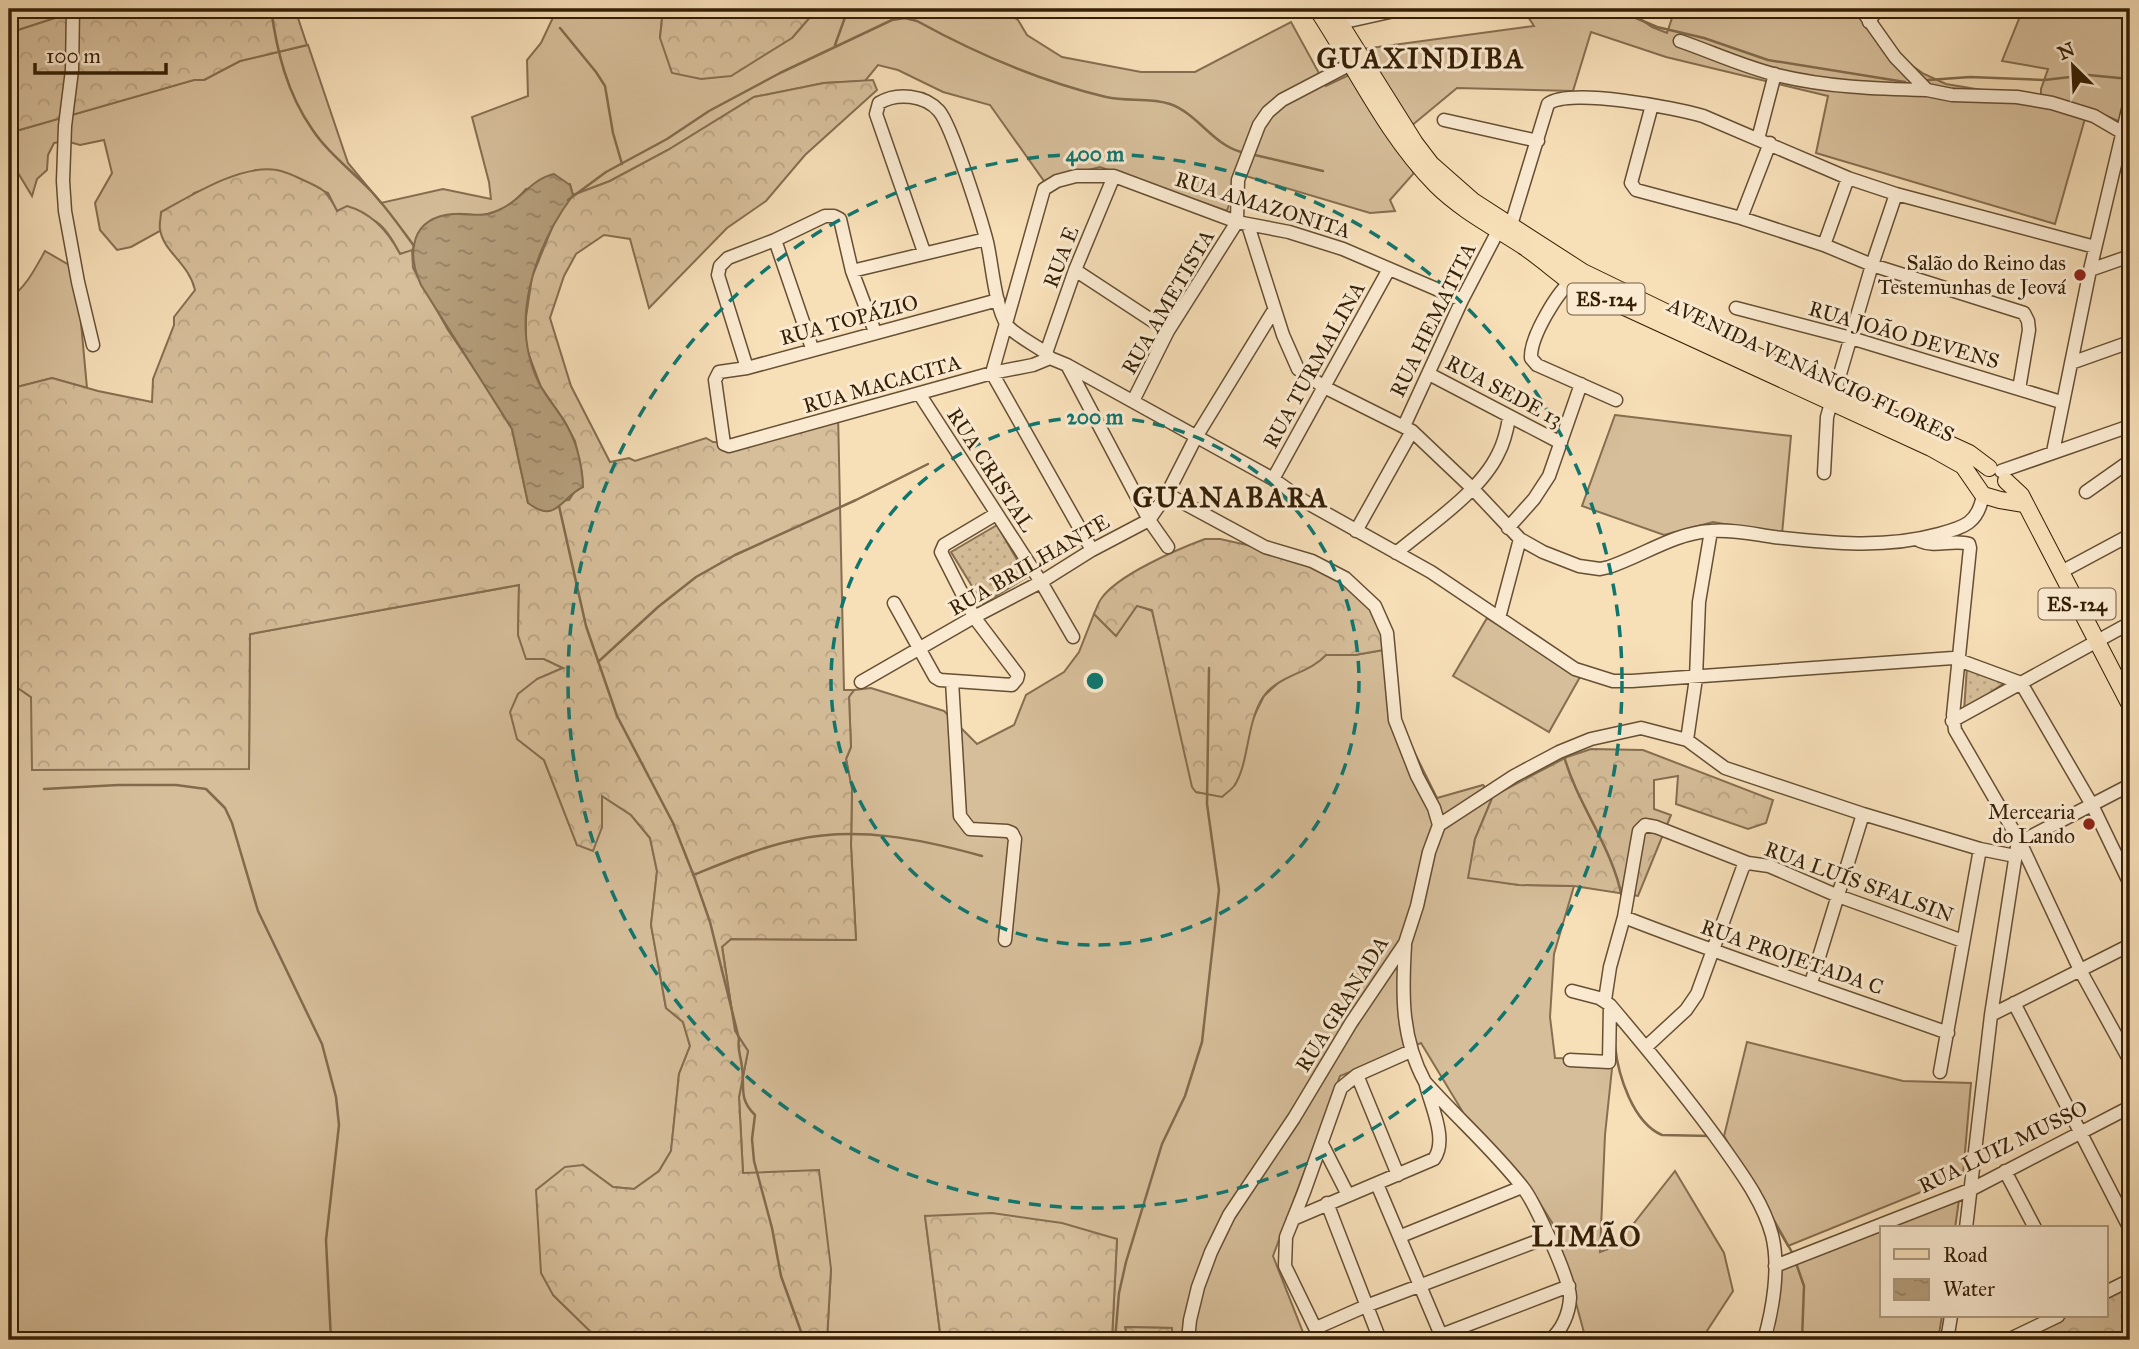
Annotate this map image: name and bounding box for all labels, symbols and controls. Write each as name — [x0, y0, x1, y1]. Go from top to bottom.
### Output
scale bar — [35, 32, 166, 76]
north arrow — [2038, 32, 2108, 102]
text: N — [2054, 37, 2078, 65]
district label: GUAXINDIBA — [1316, 41, 1526, 76]
text: 100 m — [46, 43, 101, 69]
text: 400 m — [1066, 141, 1125, 167]
street label: RUA AMAZONITA — [1172, 166, 1354, 244]
street label: RUA E — [1037, 223, 1085, 291]
street label: RUA AMETISTA — [1116, 225, 1220, 379]
street label: RUA HEMATITA — [1384, 239, 1482, 401]
place label: Salão do Reino das Testemunhas de Jeová — [1878, 250, 2066, 300]
marker: Salão do Reino das Testemunhas de Jeová — [2072, 267, 2088, 283]
street label: RUA TURMALINA — [1257, 277, 1371, 453]
road number: ES-124 — [1568, 284, 1644, 314]
street label: RUA TOPÁZIO — [777, 289, 921, 351]
street label: AVENIDA VENÂNCIO FLORES — [1663, 292, 1959, 448]
street label: RUA JOÃO DEVENS — [1806, 295, 2002, 375]
street label: RUA MACACITA — [800, 349, 964, 419]
street label: RUA SEDE 13 — [1441, 349, 1567, 433]
street label: RUA CRISTAL — [941, 403, 1041, 537]
text: 200 m — [1067, 404, 1124, 430]
district label: GUANABARA — [1133, 480, 1329, 515]
street label: RUA BRILHANTE — [944, 508, 1114, 622]
road number: ES-124 — [2038, 589, 2116, 620]
centre of rings — [1083, 669, 1107, 693]
place label: Mercearia do Lando — [1988, 799, 2075, 849]
marker: Mercearia do Lando — [2081, 816, 2097, 832]
street label: RUA LUÍS SFALSIN — [1761, 835, 1958, 928]
street label: RUA PROJETADA C — [1697, 914, 1887, 1000]
street label: RUA GRANADA — [1290, 931, 1394, 1077]
street label: RUA LUIZ MUSSO — [1914, 1095, 2092, 1199]
district label: LIMÃO — [1531, 1219, 1643, 1254]
legend — [1880, 1226, 2108, 1318]
text: Road — [1943, 1242, 1988, 1268]
text: Water — [1943, 1276, 1995, 1302]

